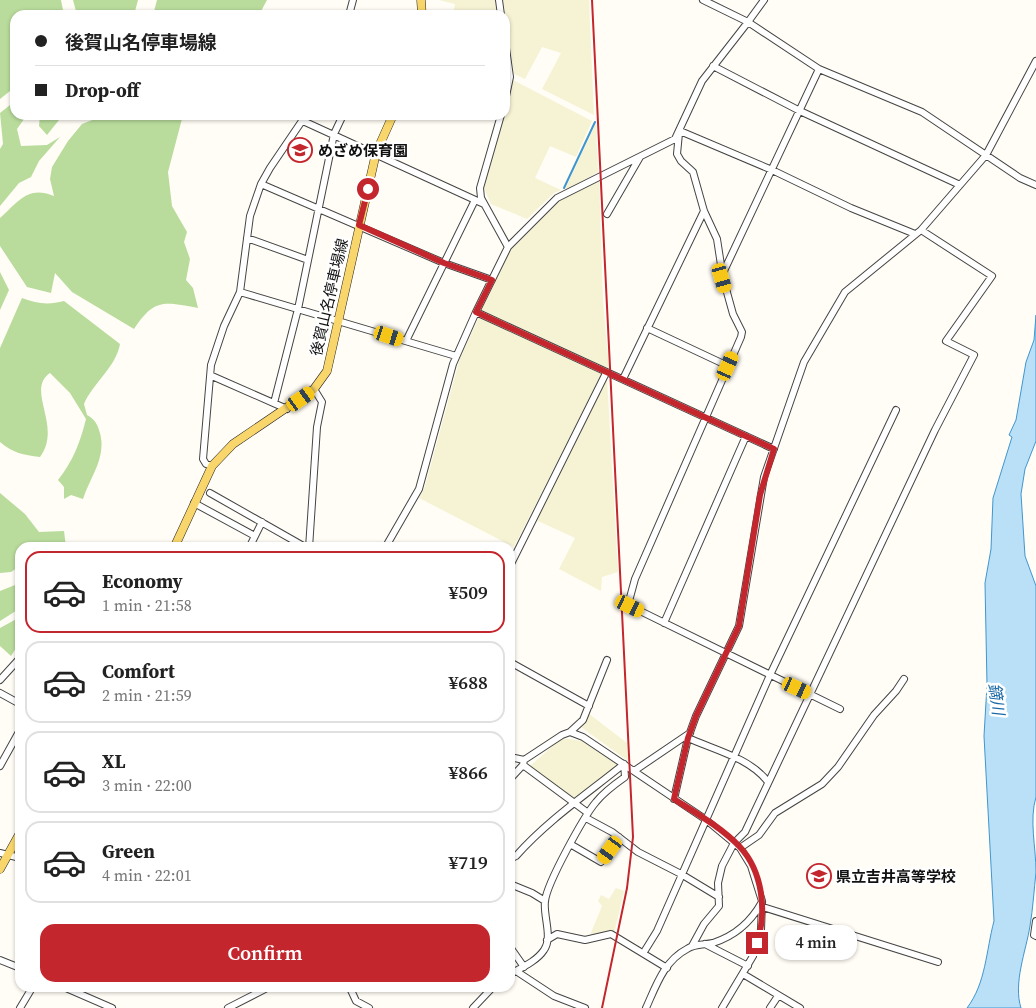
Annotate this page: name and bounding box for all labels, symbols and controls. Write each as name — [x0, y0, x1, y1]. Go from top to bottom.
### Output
text: 後賀山名停車場線 — [65, 29, 217, 55]
text: Drop-off — [65, 77, 139, 103]
school or university icon: めざめ保育園 — [287, 137, 313, 163]
place label: めざめ保育園 — [318, 140, 408, 161]
route start — [357, 178, 379, 200]
street label: 後賀山名停車場線 — [305, 236, 353, 358]
car — [710, 262, 733, 294]
car — [372, 324, 405, 348]
car — [715, 349, 740, 383]
car — [284, 384, 317, 414]
text: Economy — [102, 568, 183, 594]
icon: car — [42, 570, 87, 615]
text: ¥509 — [448, 579, 488, 605]
car — [613, 593, 646, 619]
text: 1 min · 21:58 — [102, 594, 192, 616]
text: Comfort — [102, 658, 175, 684]
icon: car — [42, 660, 87, 705]
text: ¥688 — [448, 669, 488, 695]
car — [780, 675, 813, 701]
water label: 鏑川 — [984, 682, 1010, 718]
text: 2 min · 21:59 — [102, 684, 192, 706]
text: XL — [102, 748, 125, 774]
icon: car — [42, 750, 87, 795]
text: ¥866 — [448, 759, 488, 785]
text: 3 min · 22:00 — [102, 774, 192, 796]
car — [595, 833, 624, 867]
text: Green — [102, 838, 155, 864]
icon: car — [42, 840, 87, 885]
text: ¥719 — [448, 849, 488, 875]
school or university icon: 県立吉井高等学校 — [806, 863, 832, 889]
text: 4 min · 22:01 — [102, 864, 192, 886]
place label: 県立吉井高等学校 — [836, 866, 956, 887]
button: Confirm — [40, 924, 490, 982]
callout: 4 min — [774, 926, 857, 960]
text: 4 min — [795, 931, 837, 953]
route end — [746, 932, 768, 954]

